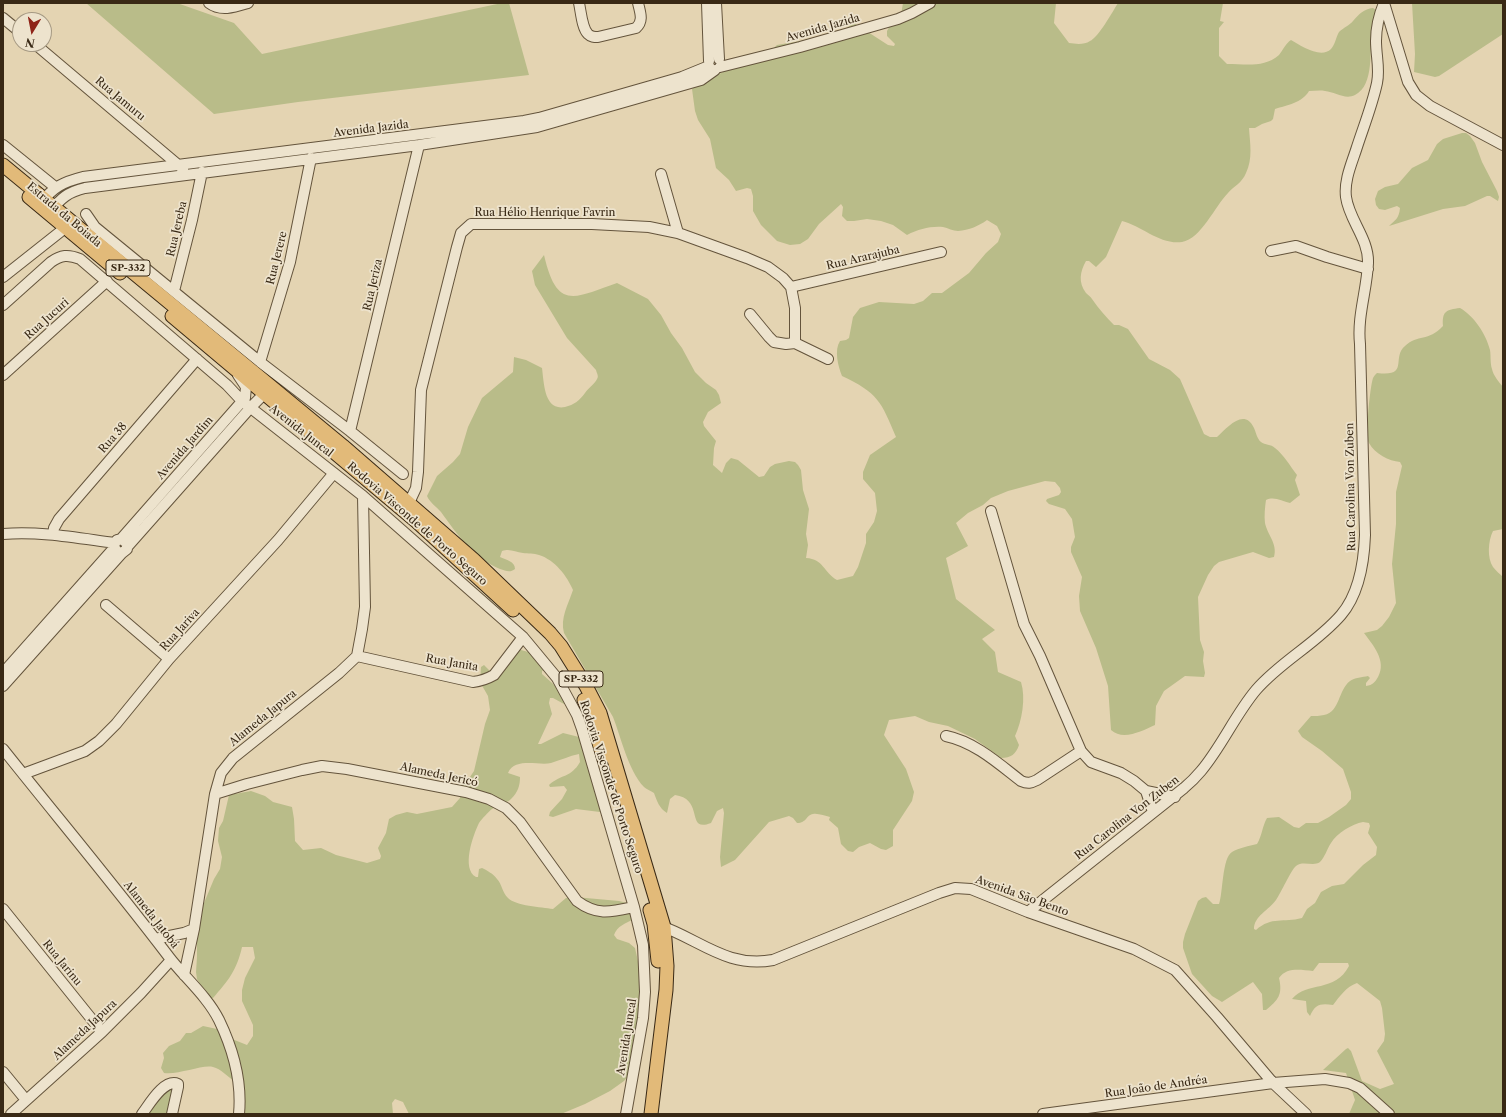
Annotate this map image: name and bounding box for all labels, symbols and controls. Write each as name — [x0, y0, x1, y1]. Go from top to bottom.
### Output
street label: Avenida Jazida — [785, 11, 861, 45]
north arrow — [12, 12, 52, 52]
text: N — [24, 35, 36, 51]
street label: Rua Jamuru — [92, 74, 148, 124]
street label: Avenida Jazida — [332, 118, 410, 140]
street label: Estrada da Boiada — [24, 180, 104, 250]
street label: Rua Jereba — [164, 200, 190, 258]
street label: Rua Hélio Henrique Favrin — [475, 206, 615, 220]
street label: Rua Jerere — [264, 230, 290, 286]
street label: Rua Ararajuba — [825, 243, 901, 273]
street label: Rua Jeriza — [361, 258, 385, 312]
road number: SP-332 — [106, 260, 150, 276]
street label: Rua Jucuri — [22, 296, 72, 342]
street label: Avenida Juncal — [267, 402, 335, 460]
street label: Avenida Jardim — [154, 414, 216, 482]
street label: Rua 38 — [96, 420, 130, 456]
street label: Rua Carolina Von Zuben — [1343, 423, 1359, 551]
street label: Rodovia Visconde de Porto Seguro — [344, 460, 490, 588]
street label: Rua Jariva — [158, 606, 202, 654]
street label: Rua Janita — [425, 652, 479, 674]
road number: SP-332 — [559, 671, 603, 687]
street label: Alameda Japura — [227, 687, 299, 749]
street label: Rodovia Visconde de Porto Seguro — [577, 699, 645, 875]
street label: Alameda Jericó — [399, 760, 479, 790]
street label: Rua Carolina Von Zuben — [1072, 773, 1182, 863]
street label: Avenida São Bento — [974, 873, 1070, 919]
street label: Alameda Jatobá — [121, 879, 181, 951]
street label: Rua Jarinu — [40, 938, 84, 988]
street label: Alameda Japura — [50, 997, 120, 1063]
street label: Avenida Juncal — [614, 998, 640, 1076]
street label: Rua João de Andréa — [1104, 1073, 1208, 1101]

